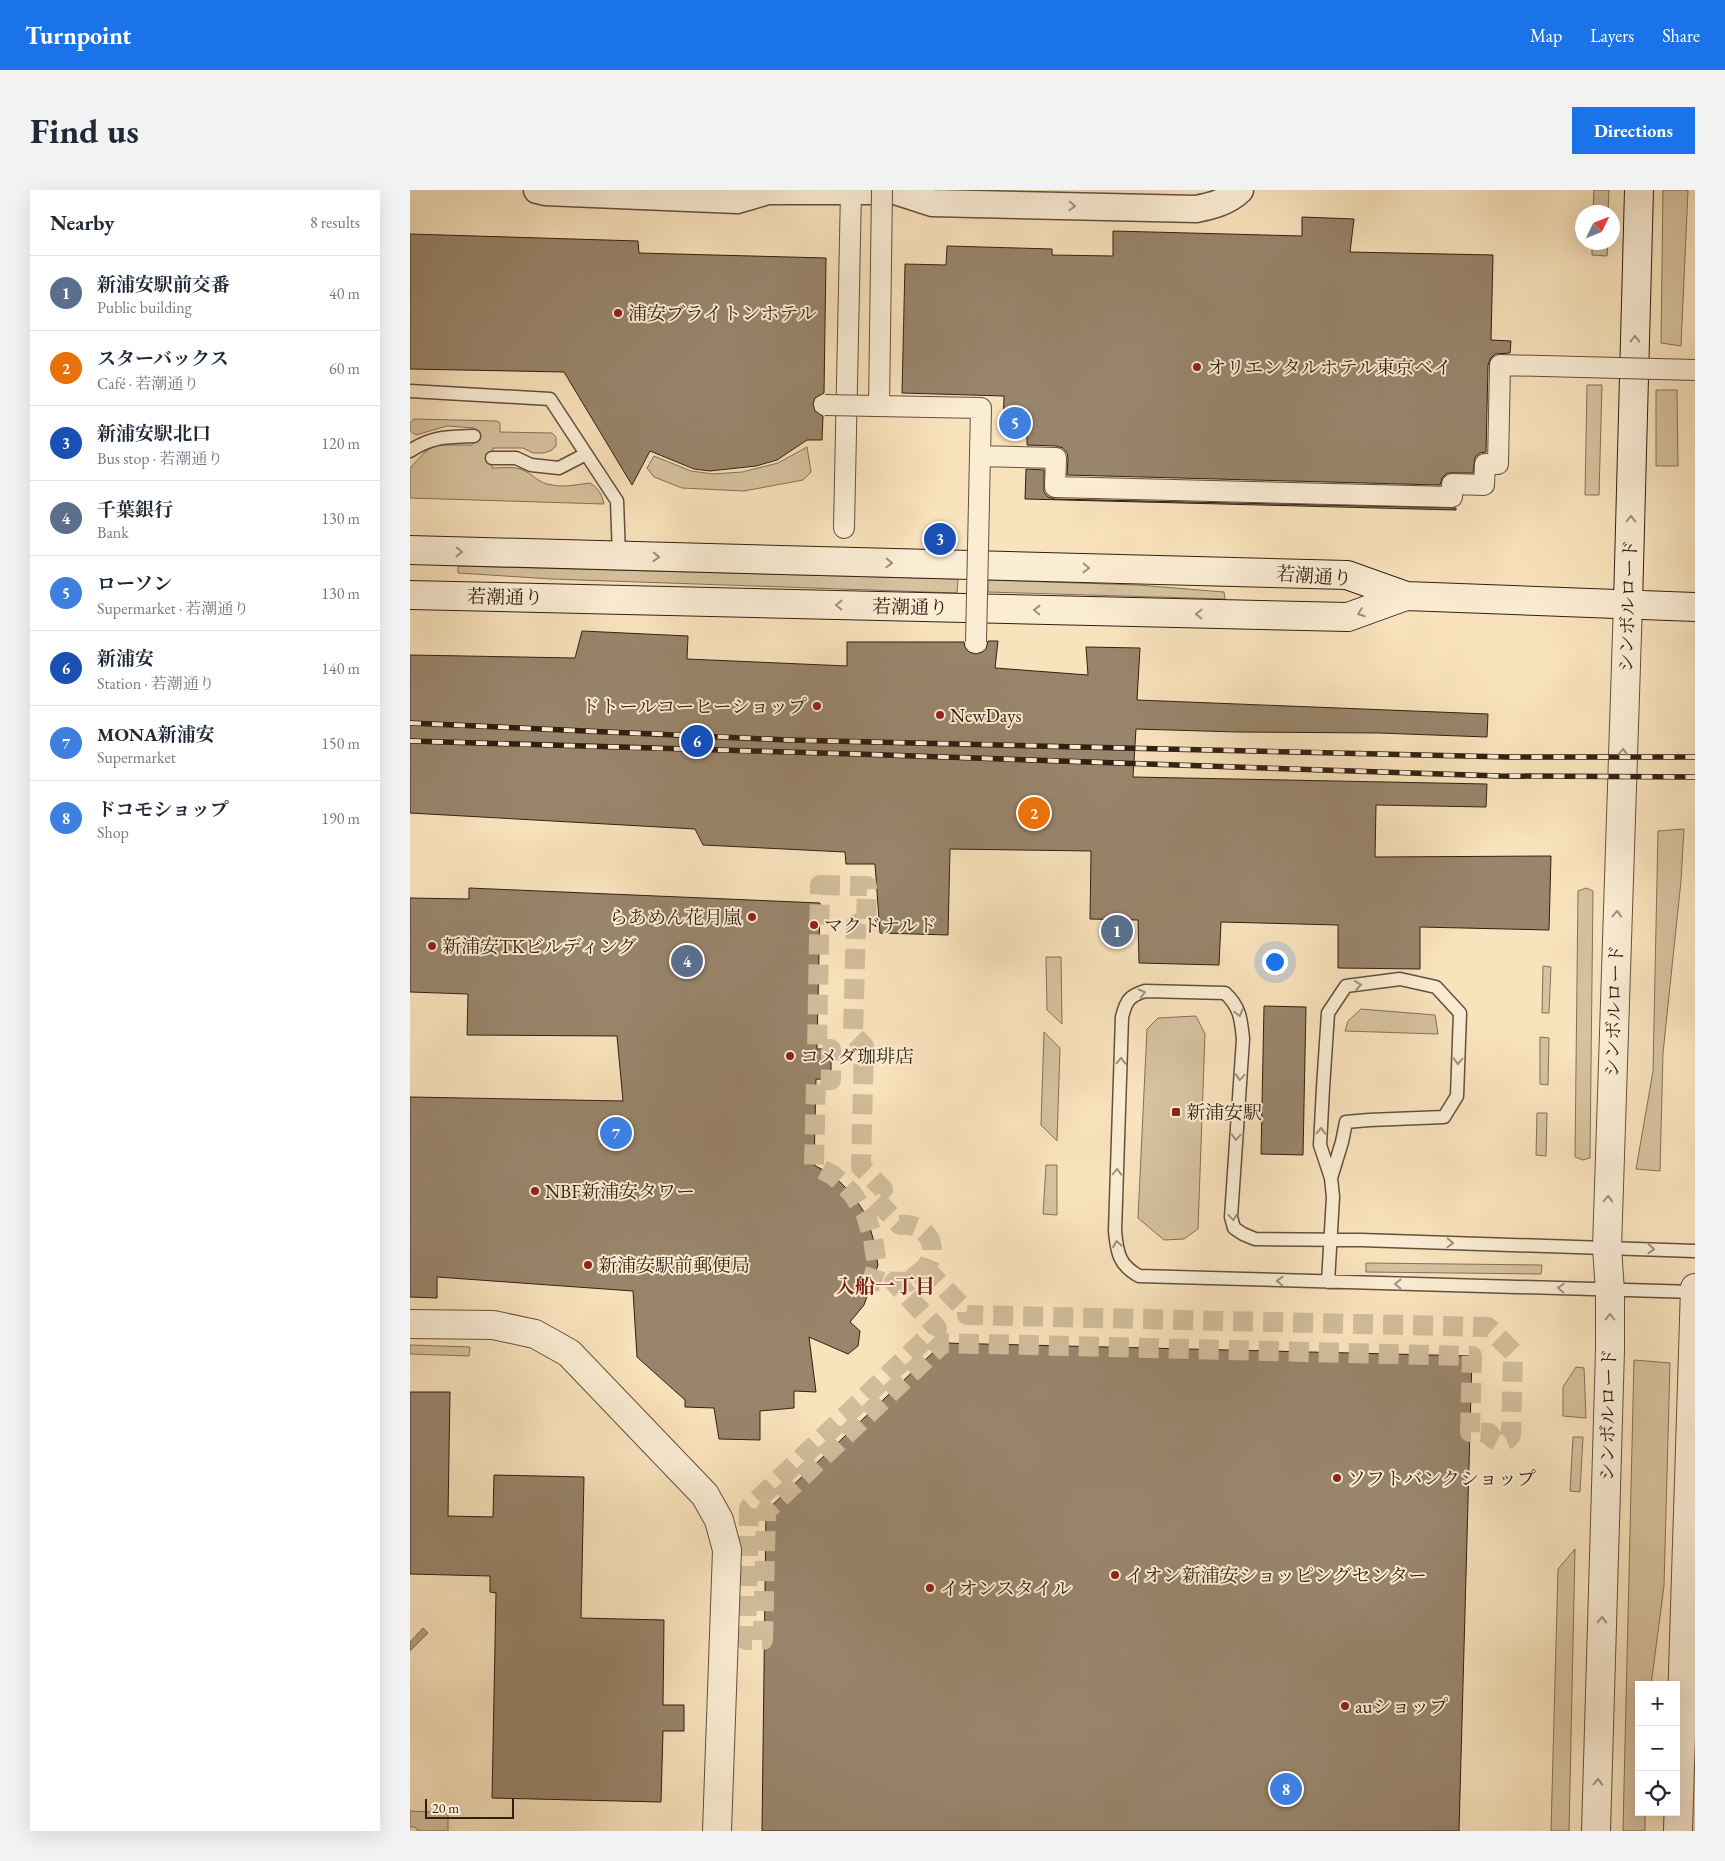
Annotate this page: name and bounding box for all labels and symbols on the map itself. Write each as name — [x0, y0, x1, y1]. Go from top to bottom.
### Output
one-way arrow — [1068, 200, 1076, 211]
north arrow — [1575, 205, 1620, 250]
place label: 浦安ブライトンホテル — [628, 301, 816, 326]
marker: 浦安ブライトンホテル — [612, 307, 624, 319]
one-way arrow — [1630, 335, 1640, 343]
place label: オリエンタルホテル東京ベイ — [1207, 355, 1452, 380]
marker: オリエンタルホテル東京ベイ — [1191, 361, 1203, 373]
pin: 5 — [999, 404, 1031, 442]
one-way arrow — [1625, 515, 1636, 523]
pin: 3 — [924, 520, 956, 558]
street label: シンボルロード — [1613, 539, 1643, 673]
one-way arrow — [455, 547, 463, 557]
one-way arrow — [652, 552, 660, 562]
one-way arrow — [885, 558, 893, 568]
street label: 若潮通り — [1275, 561, 1353, 591]
one-way arrow — [1082, 563, 1090, 573]
street label: 若潮通り — [467, 584, 543, 610]
street label: 若潮通り — [872, 594, 948, 620]
one-way arrow — [835, 600, 842, 610]
one-way arrow — [1032, 605, 1040, 615]
one-way arrow — [1357, 607, 1366, 617]
one-way arrow — [1195, 609, 1202, 619]
place label: ドトールコーヒーショップ — [581, 694, 807, 719]
marker: ドトールコーヒーショップ — [811, 700, 823, 712]
place label: NewDays — [950, 703, 1022, 728]
marker: NewDays — [934, 709, 946, 721]
pin: 6 — [681, 722, 713, 760]
one-way arrow — [1618, 748, 1628, 756]
pin: 2 — [1018, 794, 1050, 832]
place label: らあめん花月嵐 — [609, 905, 742, 930]
one-way arrow — [1612, 910, 1622, 918]
marker: らあめん花月嵐 — [746, 911, 758, 923]
pin: 1 — [1101, 912, 1133, 950]
place label: マクドナルド — [824, 913, 937, 938]
marker: マクドナルド — [808, 919, 820, 931]
place label: 新浦安TKビルディング — [442, 934, 637, 959]
marker: 新浦安TKビルディング — [426, 940, 438, 952]
pin: 4 — [671, 942, 703, 980]
street label: シンボルロード — [1599, 944, 1629, 1078]
your location — [1262, 949, 1288, 975]
one-way arrow — [1353, 980, 1362, 990]
one-way arrow — [1137, 988, 1146, 999]
one-way arrow — [1233, 1009, 1243, 1017]
place label: コメダ珈琲店 — [800, 1044, 914, 1069]
marker: コメダ珈琲店 — [784, 1050, 796, 1062]
one-way arrow — [1115, 1057, 1126, 1065]
one-way arrow — [1453, 1057, 1463, 1065]
one-way arrow — [1235, 1074, 1246, 1082]
place label: 新浦安駅 — [1186, 1100, 1262, 1125]
marker: 新浦安駅 — [1170, 1106, 1182, 1118]
pin: 7 — [600, 1114, 632, 1152]
one-way arrow — [1315, 1127, 1326, 1135]
one-way arrow — [1231, 1133, 1242, 1141]
one-way arrow — [1112, 1168, 1122, 1176]
place label: NBF新浦安タワー — [545, 1179, 695, 1204]
marker: NBF新浦安タワー — [529, 1185, 541, 1197]
one-way arrow — [1603, 1195, 1614, 1203]
one-way arrow — [1227, 1214, 1238, 1222]
one-way arrow — [1446, 1237, 1454, 1248]
one-way arrow — [1112, 1240, 1122, 1249]
one-way arrow — [1647, 1244, 1655, 1255]
place label: 新浦安駅前郵便局 — [598, 1253, 750, 1278]
marker: 新浦安駅前郵便局 — [582, 1259, 594, 1271]
district label: 入船一丁目 — [835, 1273, 935, 1299]
one-way arrow — [1275, 1276, 1283, 1286]
one-way arrow — [1394, 1279, 1402, 1289]
one-way arrow — [1557, 1283, 1565, 1294]
one-way arrow — [1605, 1313, 1615, 1321]
street label: シンボルロード — [1594, 1349, 1622, 1481]
place label: ソフトバンクショップ — [1347, 1466, 1536, 1491]
marker: ソフトバンクショップ — [1331, 1472, 1343, 1484]
place label: イオン新浦安ショッピングセンター — [1125, 1563, 1427, 1588]
marker: イオン新浦安ショッピングセンター — [1109, 1569, 1121, 1581]
place label: イオンスタイル — [940, 1576, 1071, 1601]
marker: イオンスタイル — [924, 1582, 936, 1594]
one-way arrow — [1597, 1616, 1607, 1624]
place label: auショップ — [1355, 1694, 1448, 1719]
marker: auショップ — [1339, 1700, 1351, 1712]
pin: 8 — [1270, 1770, 1302, 1808]
one-way arrow — [1592, 1778, 1603, 1786]
scale bar — [425, 1796, 514, 1819]

